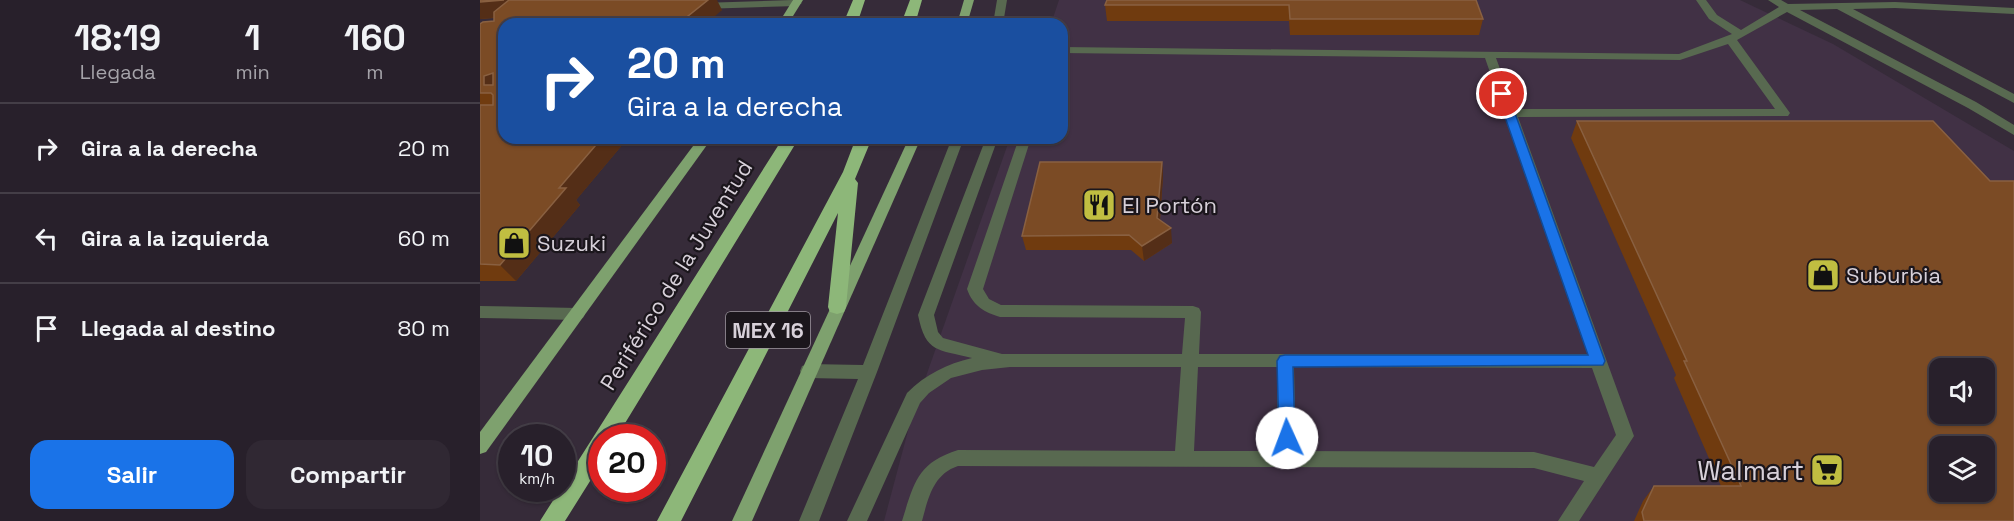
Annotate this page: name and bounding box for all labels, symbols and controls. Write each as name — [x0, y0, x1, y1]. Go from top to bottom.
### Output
text: 18:19 — [74, 15, 161, 61]
text: 1 — [244, 15, 261, 61]
text: 160 — [344, 15, 406, 61]
text: 20 m — [627, 37, 726, 90]
icon: right — [528, 42, 606, 120]
text: Llegada — [80, 59, 156, 85]
text: min — [235, 59, 270, 85]
text: m — [366, 59, 384, 85]
pin — [1476, 68, 1527, 119]
icon: arrive — [1485, 77, 1518, 110]
text: Gira a la derecha — [627, 89, 842, 124]
icon: right — [30, 132, 63, 165]
text: Gira a la derecha — [81, 134, 258, 162]
text: 20 m — [398, 134, 450, 162]
street label: Periférico de la Juventud — [594, 155, 758, 395]
restaurant icon: El Portón — [1081, 187, 1117, 223]
place label: El Portón — [1122, 191, 1217, 219]
icon: left — [30, 222, 63, 255]
text: Gira a la izquierda — [81, 224, 269, 252]
text: 60 m — [398, 224, 450, 252]
shop icon: Suzuki — [496, 225, 532, 261]
place label: Suzuki — [537, 229, 606, 257]
shop icon: Suburbia — [1805, 257, 1841, 293]
place label: Suburbia — [1846, 261, 1941, 289]
icon: arrive — [30, 312, 63, 345]
road number: MEX 16 — [726, 312, 810, 348]
text: Llegada al destino — [81, 314, 275, 342]
text: 80 m — [398, 314, 450, 342]
map controls — [1929, 358, 1995, 502]
button: sound — [1929, 358, 1995, 424]
position arrow — [1255, 406, 1319, 470]
speed limit sign: 20 — [588, 424, 666, 502]
text: 10 — [521, 436, 554, 475]
button: layers — [1929, 436, 1995, 502]
button: Salir — [30, 440, 234, 509]
button: Compartir — [246, 440, 450, 509]
supermarket icon: Walmart — [1809, 452, 1845, 488]
place label: Walmart — [1697, 453, 1804, 488]
text: km/h — [519, 469, 555, 488]

